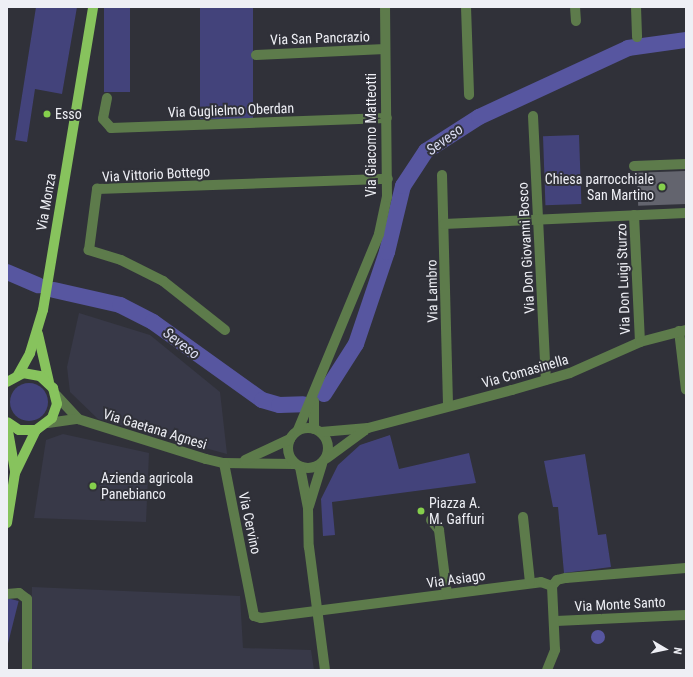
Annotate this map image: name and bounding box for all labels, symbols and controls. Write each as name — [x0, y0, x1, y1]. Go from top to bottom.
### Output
street label: Via San Pancrazio — [270, 28, 370, 48]
street label: Via Giacomo Matteotti — [363, 73, 379, 197]
street label: Via Guglielmo Oberdan — [168, 99, 294, 121]
place label: Esso — [55, 106, 82, 122]
marker: Esso — [42, 109, 52, 119]
water label: Seveso — [423, 121, 467, 159]
street label: Via Vittorio Bottego — [101, 163, 211, 185]
place label: Chiesa parrocchiale San Martino — [545, 171, 654, 204]
street label: Via Monza — [33, 172, 59, 232]
street label: Via Don Giovanni Bosco — [514, 182, 538, 314]
marker: Chiesa parrocchiale San Martino — [657, 182, 667, 192]
street label: Via Don Luigi Sturzo — [613, 223, 633, 335]
street label: Via Lambro — [423, 259, 441, 323]
water label: Seveso — [159, 324, 203, 364]
street label: Via Comasinella — [480, 351, 570, 391]
street label: Via Gaetana Agnesi — [101, 405, 209, 453]
place label: Azienda agricola Panebianco — [101, 470, 193, 502]
marker: Azienda agricola Panebianco — [88, 481, 98, 491]
street label: Via Cervino — [235, 491, 265, 555]
place label: Piazza A. M. Gaffuri — [429, 495, 485, 528]
marker: Piazza A. M. Gaffuri — [416, 506, 426, 516]
street label: Via Asiago — [425, 567, 487, 591]
street label: Via Monte Santo — [574, 593, 666, 615]
north arrow — [645, 629, 685, 669]
text: N — [670, 647, 684, 655]

